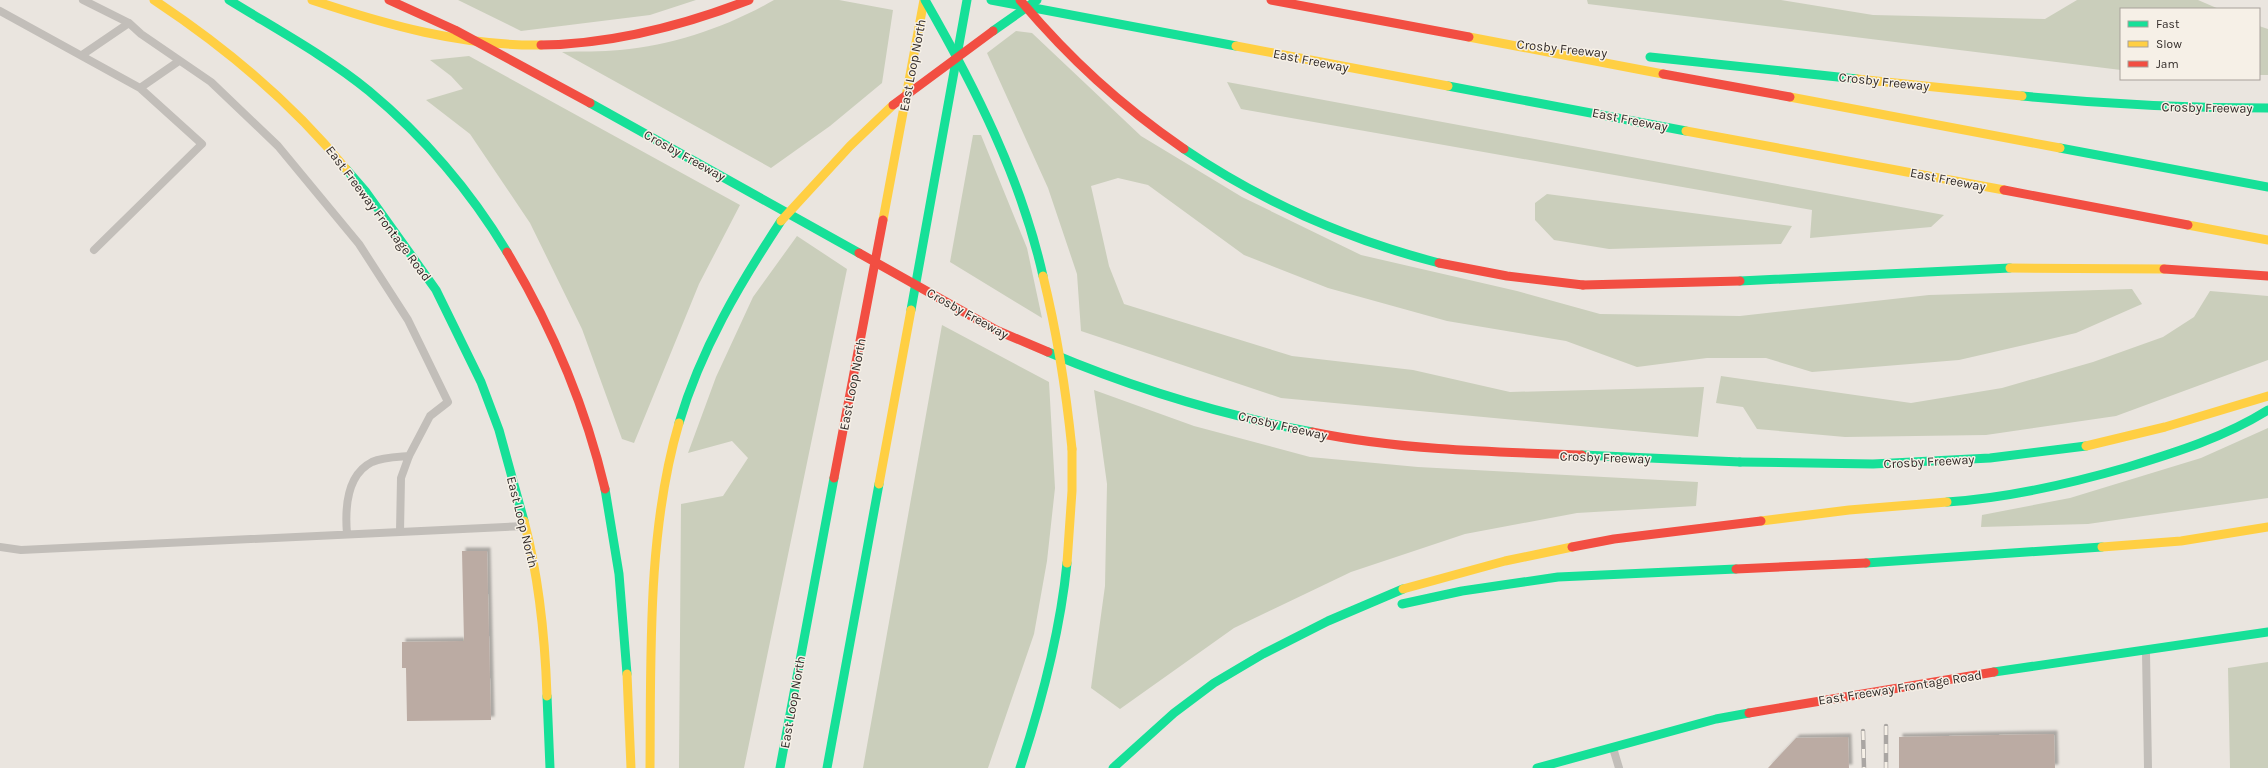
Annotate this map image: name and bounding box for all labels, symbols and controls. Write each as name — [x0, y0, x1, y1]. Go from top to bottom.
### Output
legend — [2120, 8, 2260, 80]
text: Fast — [2156, 17, 2180, 31]
street label: East Loop North — [896, 18, 929, 113]
street label: Crosby Freeway — [1516, 36, 1608, 61]
text: Slow — [2156, 37, 2182, 51]
street label: East Freeway — [1272, 46, 1350, 75]
text: Jam — [2156, 57, 2179, 71]
street label: Crosby Freeway — [1838, 69, 1930, 94]
street label: Crosby Freeway — [2161, 99, 2253, 116]
street label: East Freeway — [1591, 105, 1669, 134]
street label: Crosby Freeway — [641, 127, 728, 184]
street label: East Freeway Frontage Road — [323, 143, 434, 284]
street label: East Freeway — [1909, 165, 1987, 194]
street label: Crosby Freeway — [924, 285, 1011, 342]
street label: East Loop North — [836, 337, 869, 432]
street label: Crosby Freeway — [1237, 408, 1329, 443]
street label: Crosby Freeway — [1559, 448, 1651, 467]
street label: Crosby Freeway — [1883, 452, 1975, 471]
street label: East Loop North — [504, 475, 541, 569]
street label: East Loop North — [777, 655, 808, 750]
street label: East Freeway Frontage Road — [1817, 667, 1983, 708]

